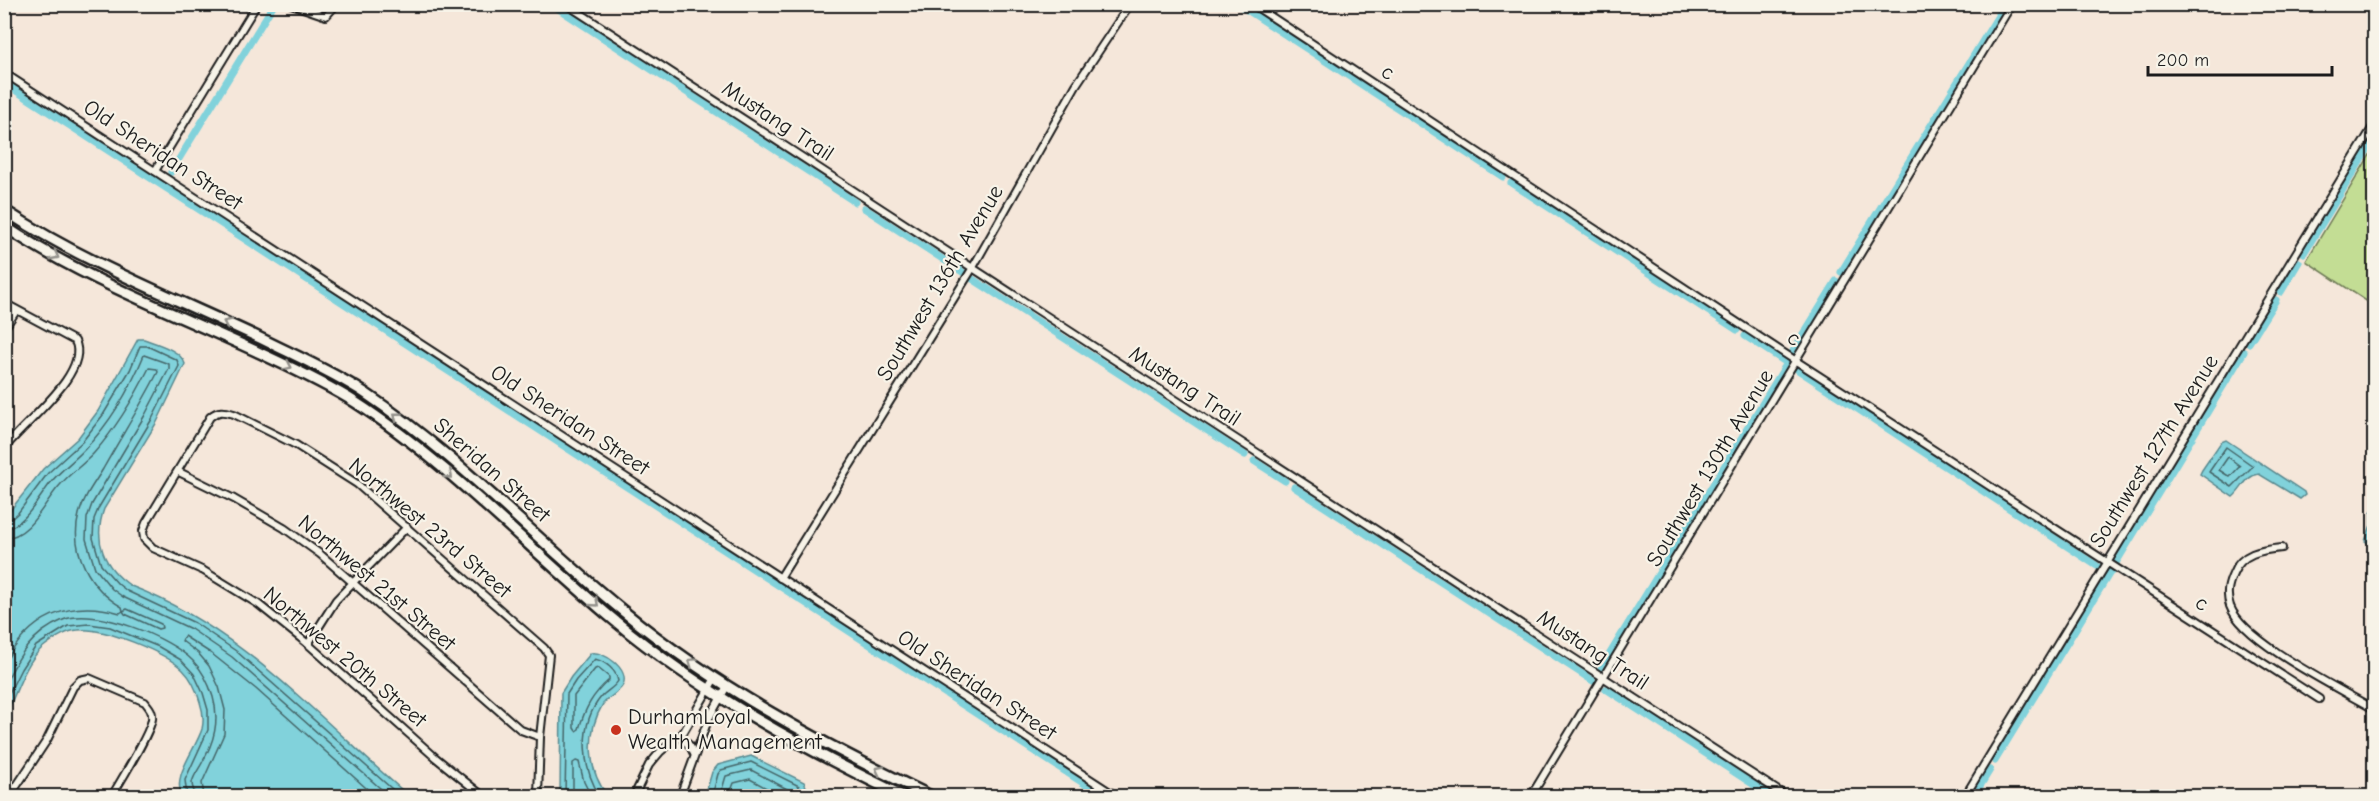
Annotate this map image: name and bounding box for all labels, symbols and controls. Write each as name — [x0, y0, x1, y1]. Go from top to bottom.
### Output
scale bar — [2148, 39, 2332, 77]
text: 200 m — [2157, 50, 2209, 71]
street label: c — [1376, 58, 1400, 86]
street label: Mustang Trail — [717, 75, 839, 167]
street label: Old Sheridan Street — [79, 94, 248, 216]
street label: Southwest 136th Avenue — [871, 180, 1009, 386]
one-way arrow — [48, 249, 59, 260]
one-way arrow — [222, 318, 233, 330]
street label: c — [1782, 324, 1806, 352]
street label: Mustang Trail — [1124, 340, 1246, 432]
street label: Southwest 127th Avenue — [2084, 350, 2224, 552]
one-way arrow — [281, 359, 292, 371]
street label: Old Sheridan Street — [486, 359, 654, 481]
street label: Southwest 130th Avenue — [1641, 365, 1779, 571]
street label: Sheridan Street — [428, 412, 556, 528]
one-way arrow — [393, 413, 404, 424]
street label: Northwest 23rd Street — [343, 452, 517, 604]
one-way arrow — [442, 468, 453, 479]
street label: Northwest 21st Street — [293, 510, 462, 657]
street label: Northwest 20th Street — [258, 581, 432, 733]
street label: c — [2190, 589, 2214, 617]
one-way arrow — [589, 596, 599, 607]
street label: Mustang Trail — [1532, 604, 1654, 696]
street label: Old Sheridan Street — [893, 624, 1062, 746]
one-way arrow — [688, 658, 699, 669]
place label: DurhamLoyal Wealth Management — [628, 704, 823, 755]
marker: DurhamLoyal Wealth Management — [609, 723, 623, 737]
one-way arrow — [874, 766, 885, 778]

